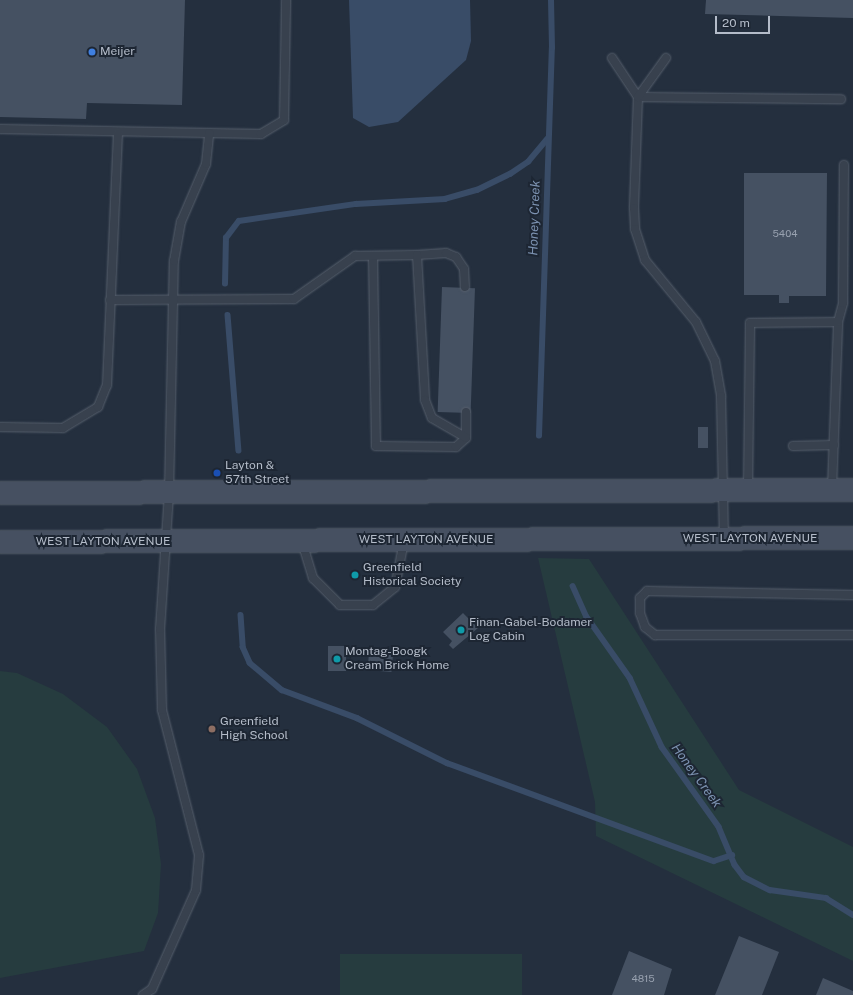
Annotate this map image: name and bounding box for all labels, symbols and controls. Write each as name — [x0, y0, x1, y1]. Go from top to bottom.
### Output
scale bar — [717, 8, 772, 34]
text: 20 m — [722, 16, 750, 30]
place label: Meijer — [100, 45, 135, 59]
marker: Meijer — [87, 47, 97, 57]
water label: Honey Creek — [526, 180, 544, 256]
house number: 5404 — [772, 228, 798, 240]
place label: Layton & 57th Street — [225, 459, 289, 487]
marker: Layton & 57th Street — [212, 468, 222, 478]
street label: WEST LAYTON AVENUE — [683, 532, 817, 546]
street label: WEST LAYTON AVENUE — [359, 533, 493, 547]
street label: WEST LAYTON AVENUE — [36, 535, 170, 549]
place label: Greenfield Historical Society — [363, 561, 462, 589]
marker: Greenfield Historical Society — [350, 570, 360, 580]
place label: Finan-Gabel-Bodamer Log Cabin — [469, 616, 592, 644]
marker: Finan-Gabel-Bodamer Log Cabin — [456, 625, 466, 635]
place label: Montag-Boogk Cream Brick Home — [345, 645, 449, 673]
marker: Montag-Boogk Cream Brick Home — [332, 654, 342, 664]
place label: Greenfield High School — [220, 715, 288, 743]
marker: Greenfield High School — [207, 724, 217, 734]
water label: Honey Creek — [668, 741, 724, 811]
house number: 4815 — [631, 973, 655, 985]

